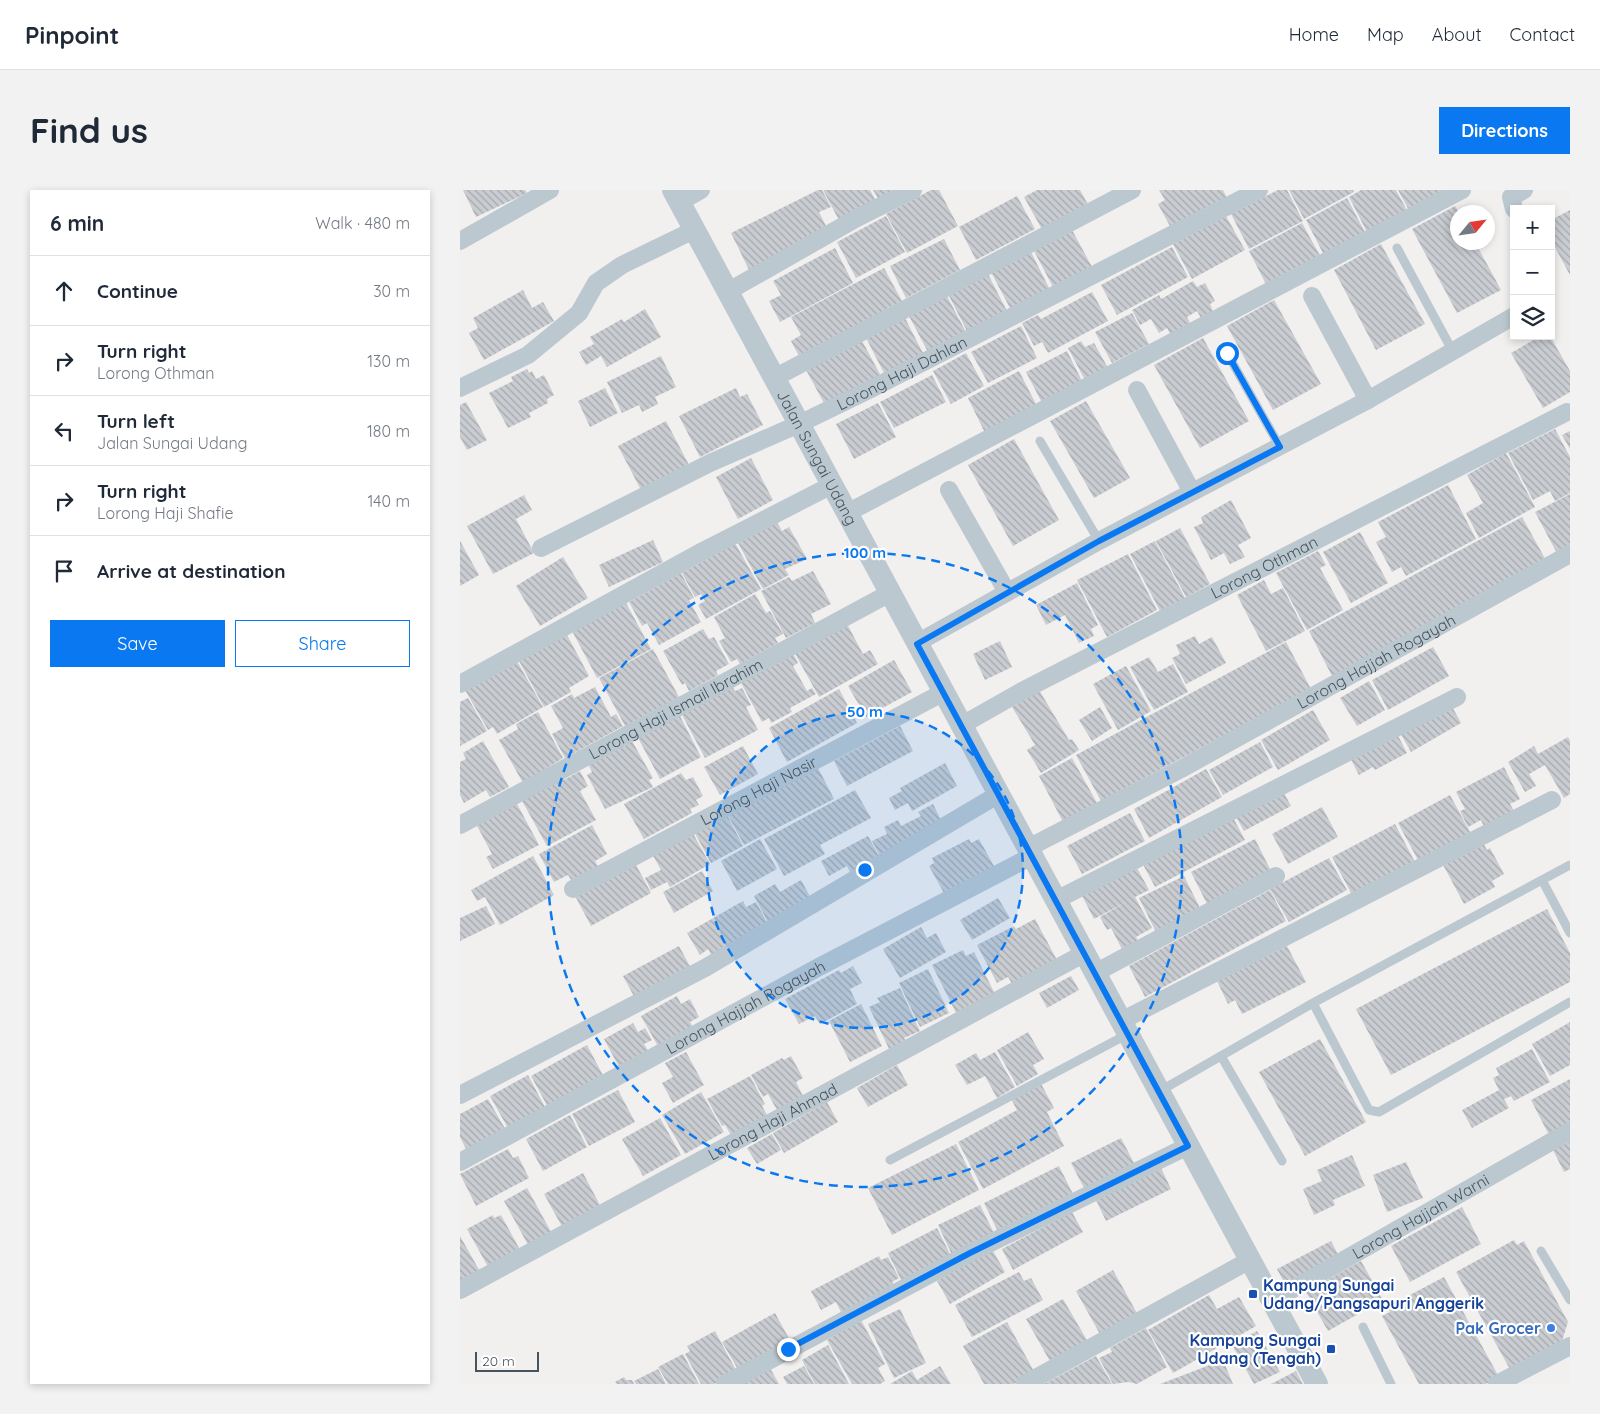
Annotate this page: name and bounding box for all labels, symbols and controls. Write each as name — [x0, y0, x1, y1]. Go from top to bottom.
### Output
text: Pinpoint — [25, 20, 119, 50]
text: Home — [1289, 23, 1339, 46]
text: Map — [1367, 23, 1404, 46]
text: About — [1432, 23, 1482, 46]
text: Contact — [1510, 23, 1575, 46]
button: Directions — [1439, 107, 1570, 154]
text: Find us — [30, 108, 148, 152]
north arrow — [1450, 205, 1495, 250]
map controls — [1510, 205, 1555, 340]
button: + — [1510, 205, 1555, 250]
text: 6 min — [50, 210, 104, 236]
text: Walk · 480 m — [315, 213, 410, 233]
button: − — [1510, 250, 1555, 295]
icon: ahead — [50, 277, 78, 305]
text: Continue — [97, 279, 178, 303]
text: 30 m — [373, 281, 410, 301]
button: layers — [1510, 295, 1555, 340]
street label: Lorong Haji Dahlan — [833, 332, 970, 414]
text: Turn right — [97, 339, 186, 363]
route start — [1216, 342, 1239, 365]
icon: right — [50, 347, 78, 375]
text: 130 m — [367, 351, 410, 371]
text: Lorong Othman — [97, 363, 215, 383]
street label: Jalan Sungai Udang — [773, 386, 862, 529]
text: Turn left — [97, 409, 175, 433]
icon: left — [50, 417, 78, 445]
text: 180 m — [367, 421, 410, 441]
text: Jalan Sungai Udang — [97, 433, 248, 453]
text: Turn right — [97, 479, 186, 503]
icon: right — [50, 487, 78, 515]
text: 140 m — [367, 491, 410, 511]
text: Lorong Haji Shafie — [97, 503, 234, 523]
street label: Lorong Othman — [1207, 531, 1321, 603]
text: 100 m — [844, 543, 886, 562]
icon: arrive — [50, 557, 78, 585]
text: Arrive at destination — [97, 559, 286, 583]
street label: Lorong Hajjah Rogayah — [1293, 609, 1459, 713]
button: Save — [50, 620, 225, 667]
button: Share — [235, 620, 410, 667]
street label: Lorong Haji Ismail Ibrahim — [585, 654, 766, 764]
text: 50 m — [847, 702, 883, 721]
street label: Lorong Haji Nasir — [697, 751, 820, 830]
centre of rings — [856, 861, 874, 879]
street label: Lorong Hajjah Rogayah — [662, 956, 829, 1058]
street label: Lorong Haji Ahmad — [704, 1079, 841, 1165]
street label: Lorong Hajjah Warni — [1349, 1169, 1492, 1263]
place label: Kampung Sungai Udang/Pangsapuri Anggerik — [1263, 1275, 1484, 1313]
marker: Kampung Sungai Udang/Pangsapuri Anggerik — [1247, 1288, 1259, 1300]
place label: Pak Grocer — [1455, 1318, 1541, 1338]
marker: Pak Grocer — [1545, 1322, 1557, 1334]
place label: Kampung Sungai Udang (Tengah) — [1190, 1330, 1321, 1368]
route end — [777, 1338, 800, 1361]
marker: Kampung Sungai Udang (Tengah) — [1325, 1343, 1337, 1355]
scale bar — [475, 1349, 539, 1372]
text: 20 m — [482, 1352, 515, 1370]

